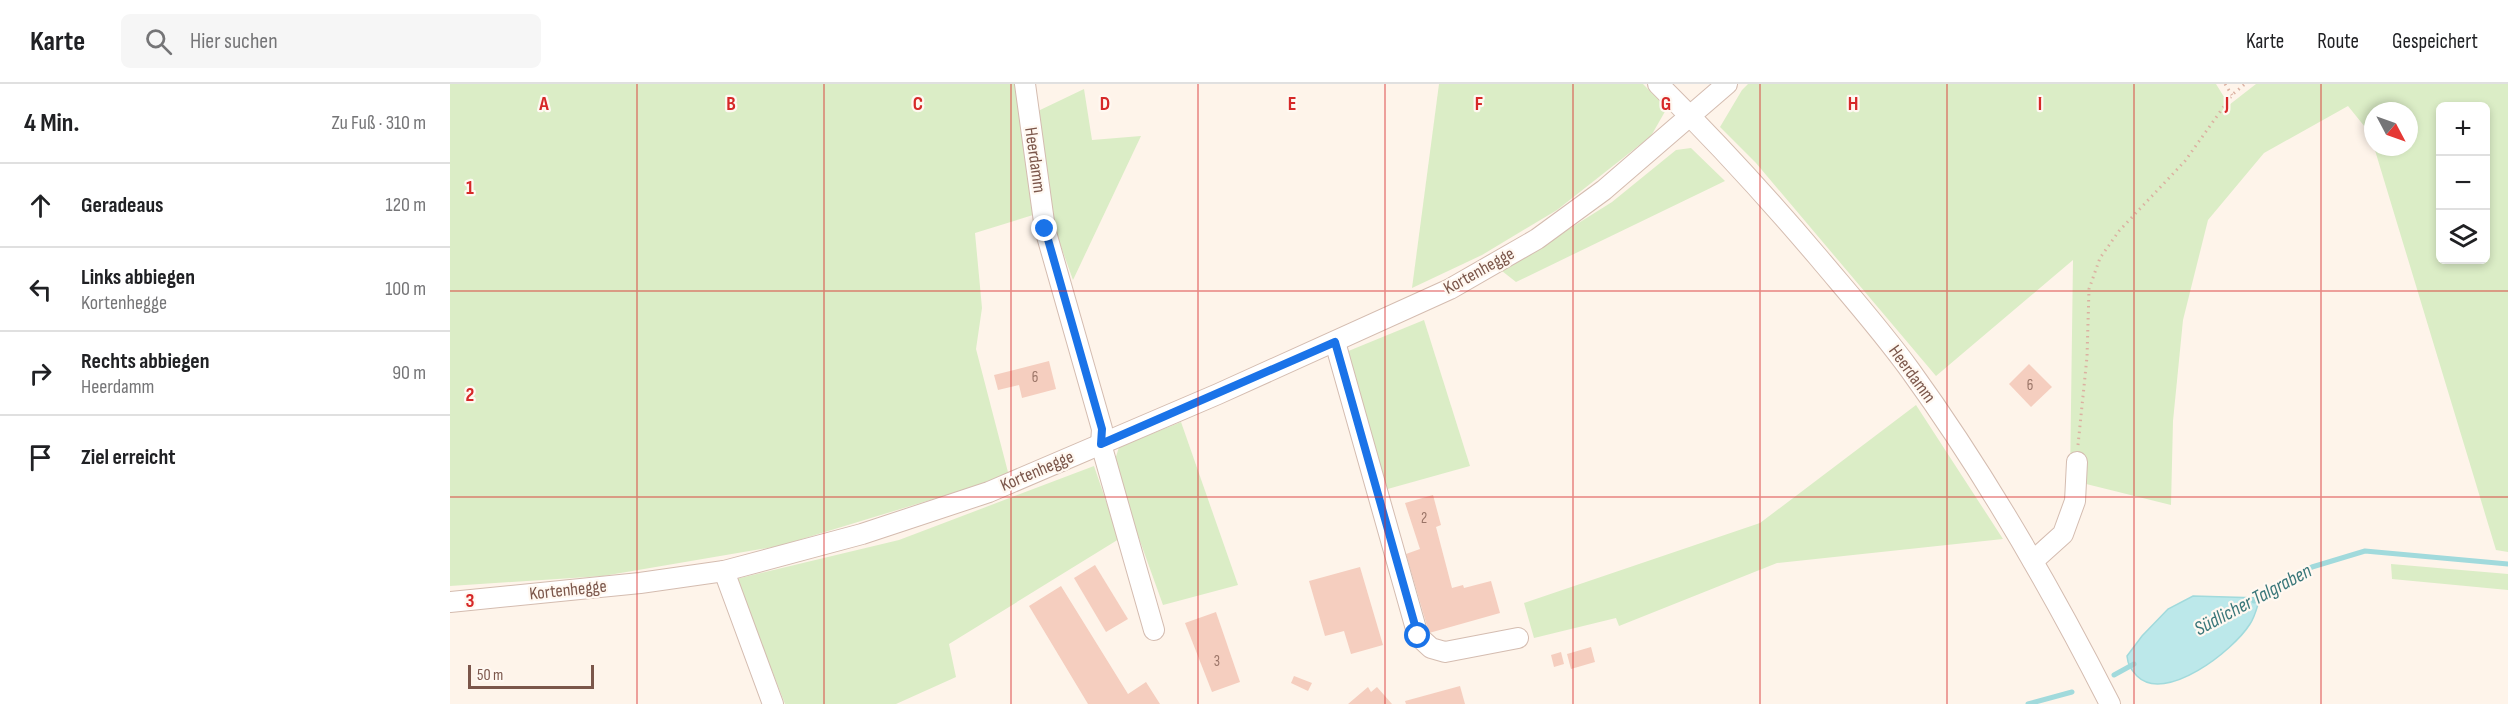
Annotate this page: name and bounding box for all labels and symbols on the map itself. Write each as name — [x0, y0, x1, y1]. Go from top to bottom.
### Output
text: A — [538, 92, 549, 116]
text: B — [726, 92, 736, 116]
text: C — [913, 92, 923, 116]
text: D — [1100, 92, 1110, 116]
text: E — [1288, 92, 1296, 116]
text: F — [1475, 92, 1483, 116]
text: G — [1661, 92, 1671, 116]
text: H — [1848, 92, 1858, 116]
text: I — [2038, 92, 2042, 116]
text: J — [2224, 92, 2229, 116]
north arrow — [2364, 102, 2418, 156]
street label: Heerdamm — [1020, 126, 1050, 194]
text: 1 — [466, 176, 474, 200]
route end — [1031, 215, 1057, 241]
street label: Kortenhegge — [1440, 243, 1518, 299]
street label: Heerdamm — [1884, 341, 1940, 407]
house number: 6 — [1032, 368, 1038, 387]
house number: 6 — [2027, 376, 2033, 395]
text: 2 — [466, 383, 474, 407]
street label: Kortenhegge — [997, 446, 1077, 496]
house number: 2 — [1421, 509, 1427, 528]
water label: Südlicher Talgraben — [2190, 559, 2316, 641]
street label: Kortenhegge — [528, 576, 608, 604]
text: 3 — [466, 589, 475, 613]
route start — [1404, 622, 1430, 648]
house number: 3 — [1214, 652, 1220, 671]
scale bar — [468, 662, 594, 690]

